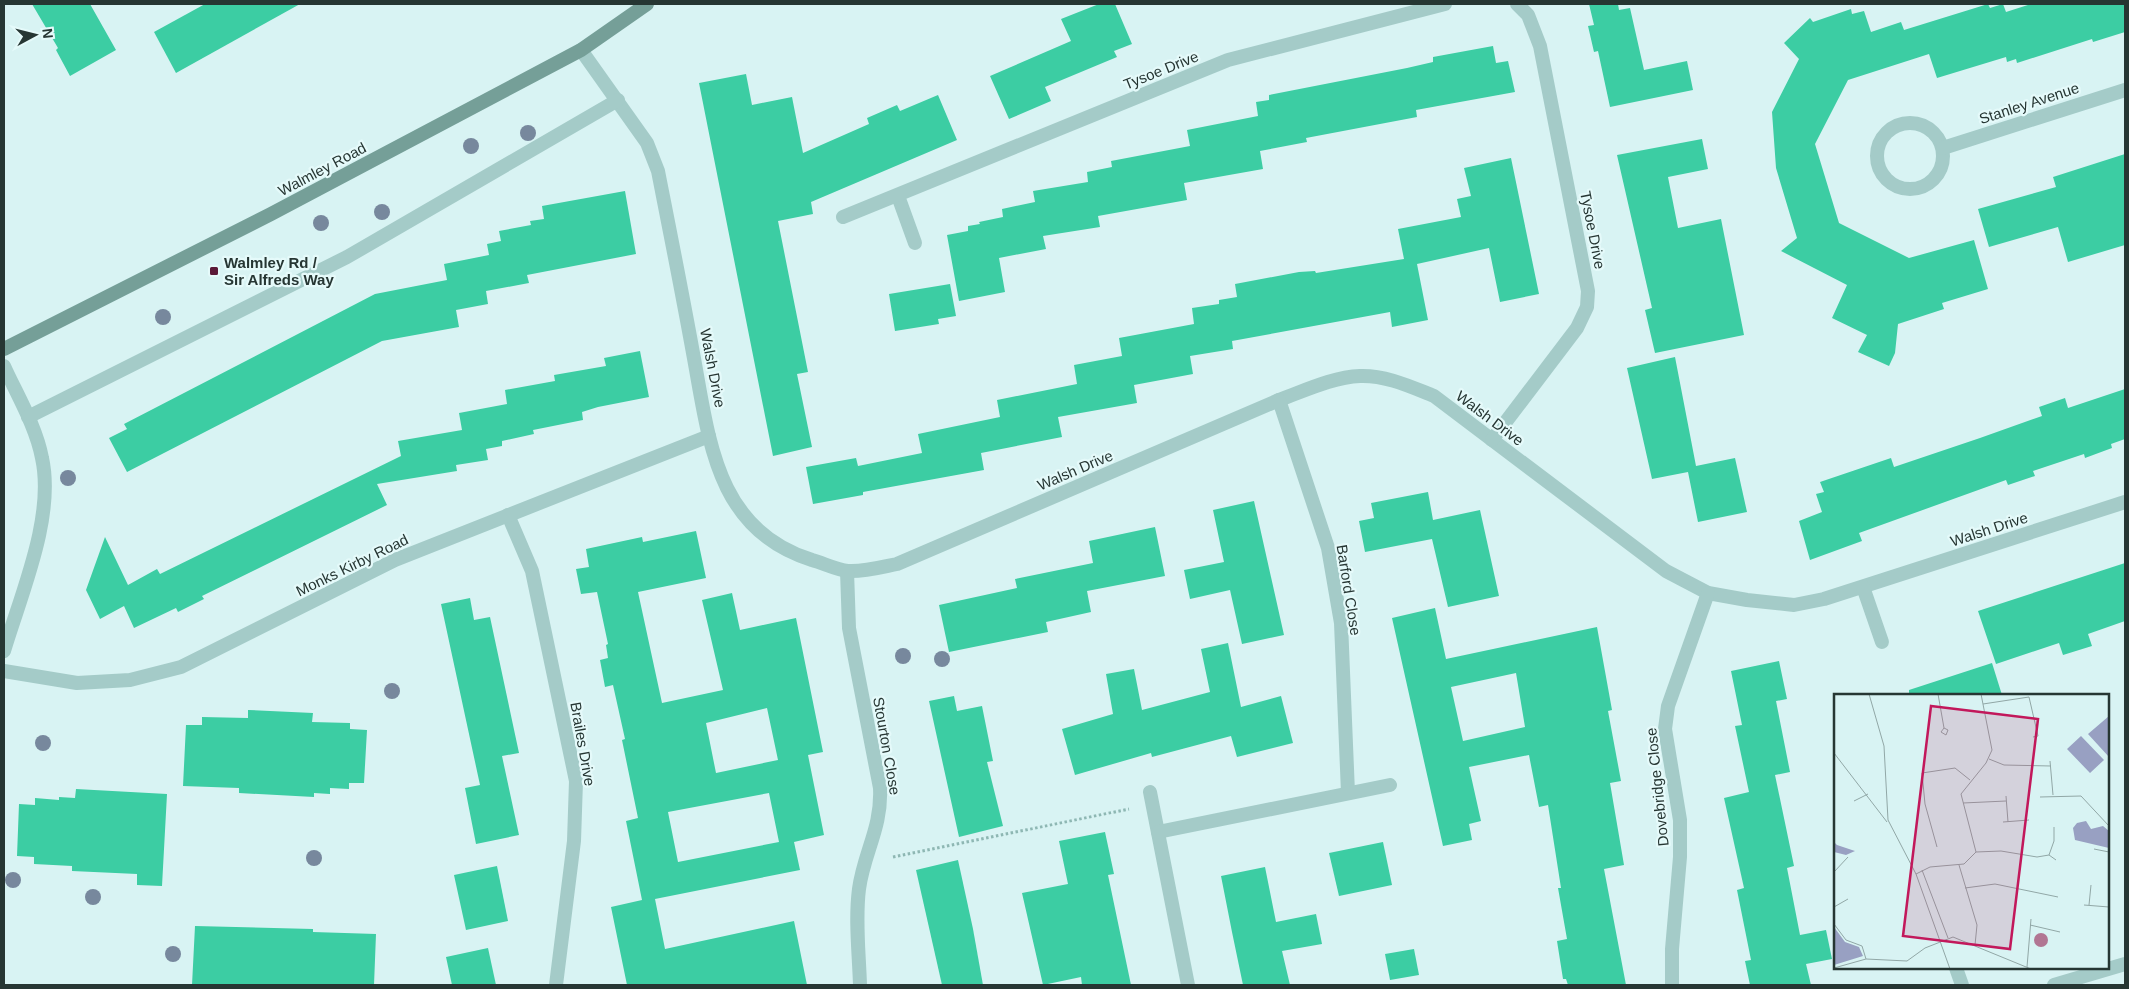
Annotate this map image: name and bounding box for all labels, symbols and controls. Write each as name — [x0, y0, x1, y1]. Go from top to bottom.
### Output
north arrow — [10, 10, 60, 60]
text: N — [39, 27, 56, 39]
street label: Tysoe Drive — [1121, 47, 1201, 93]
street label: Stanley Avenue — [1977, 79, 2081, 127]
street label: Walmley Road — [275, 139, 369, 199]
street label: Tysoe Drive — [1577, 190, 1609, 270]
place label: Walmley Rd / Sir Alfreds Way — [224, 254, 334, 288]
marker: Walmley Rd / Sir Alfreds Way — [208, 265, 220, 277]
street label: Walsh Drive — [697, 327, 729, 409]
street label: Walsh Drive — [1453, 387, 1527, 449]
street label: Walsh Drive — [1035, 446, 1115, 494]
street label: Walsh Drive — [1948, 509, 2030, 549]
street label: Monks Kirby Road — [293, 530, 411, 600]
street label: Barford Close — [1333, 543, 1365, 637]
inset map — [1834, 694, 2109, 969]
street label: Stourton Close — [870, 696, 904, 796]
street label: Brailes Drive — [567, 701, 599, 787]
street label: Dovebridge Close — [1642, 727, 1672, 847]

